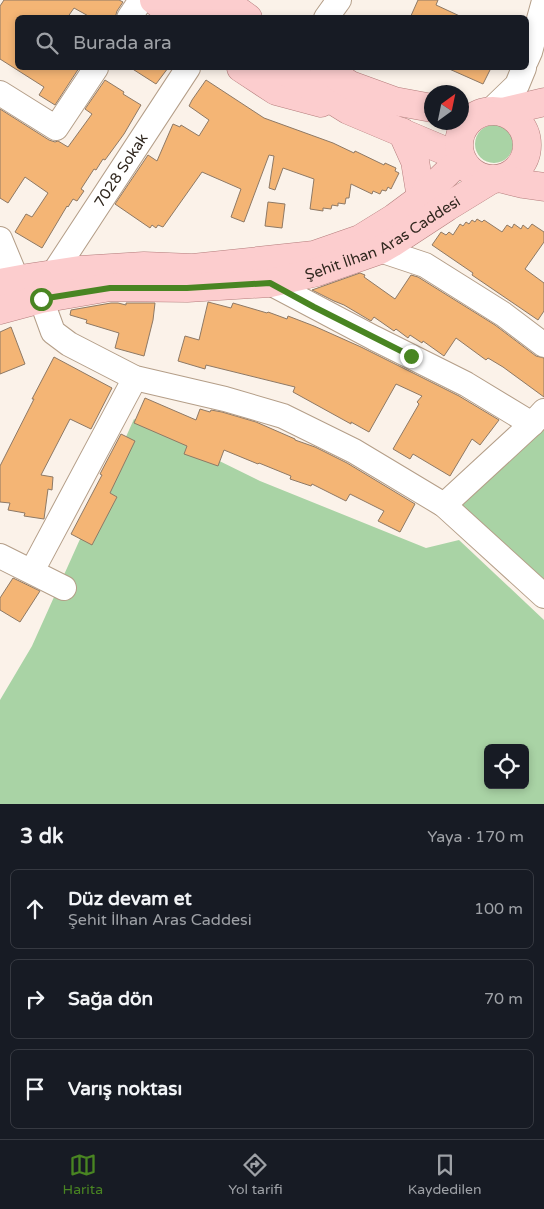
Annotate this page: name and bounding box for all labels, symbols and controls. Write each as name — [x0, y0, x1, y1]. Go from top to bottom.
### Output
search box — [15, 15, 529, 70]
icon: search — [33, 29, 61, 57]
text: Burada ara — [73, 32, 172, 54]
north arrow — [424, 85, 469, 130]
street label: 7028 Sokak — [90, 130, 152, 211]
street label: Şehit İlhan Aras Caddesi — [303, 192, 464, 284]
route start — [30, 288, 53, 311]
route end — [400, 345, 423, 368]
map controls — [484, 744, 529, 789]
button: locate — [484, 744, 529, 789]
text: 3 dk — [20, 824, 63, 849]
text: Yaya · 170 m — [427, 827, 524, 847]
text: Düz devam et — [68, 888, 192, 910]
icon: ahead — [21, 895, 49, 923]
text: 100 m — [474, 899, 523, 919]
text: Şehit İlhan Aras Caddesi — [68, 910, 252, 930]
icon: right — [21, 985, 49, 1013]
text: Sağa dön — [68, 988, 153, 1010]
text: 70 m — [484, 989, 523, 1009]
icon: arrive — [21, 1075, 49, 1103]
text: Varış noktası — [68, 1078, 182, 1100]
tab: Harita — [63, 1151, 103, 1198]
tab: Yol tarifi — [228, 1151, 283, 1198]
tab: Kaydedilen — [408, 1151, 481, 1198]

